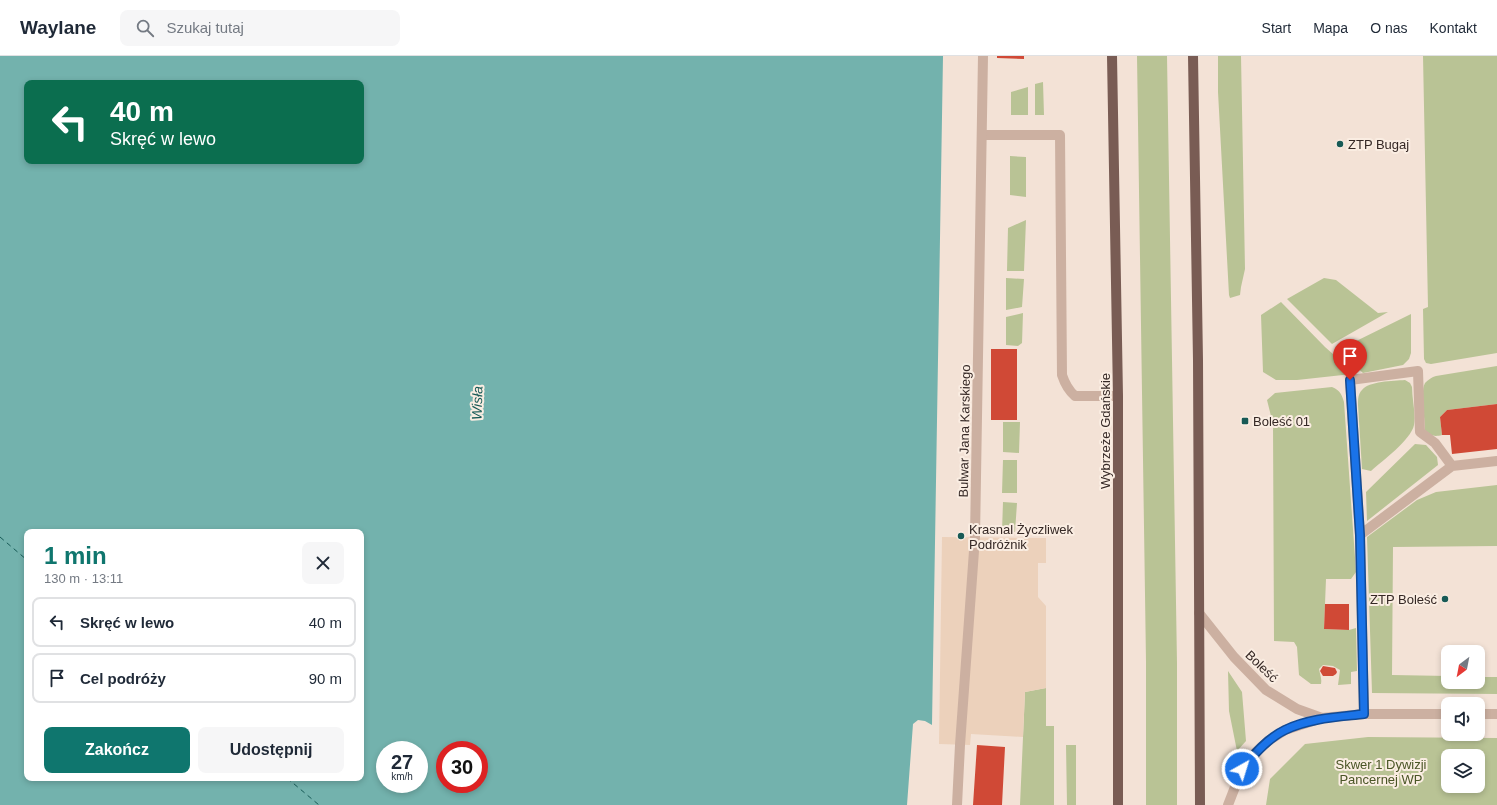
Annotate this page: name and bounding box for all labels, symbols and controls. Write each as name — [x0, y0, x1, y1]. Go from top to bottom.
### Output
search box — [120, 10, 400, 46]
text: Waylane — [20, 17, 96, 38]
icon: search — [134, 17, 156, 39]
text: Szukaj tutaj — [166, 19, 244, 36]
text: Start — [1262, 20, 1291, 36]
text: Mapa — [1313, 20, 1348, 36]
text: O nas — [1370, 20, 1408, 36]
text: Kontakt — [1430, 20, 1477, 36]
icon: left — [44, 96, 96, 148]
text: 40 m — [110, 96, 174, 127]
text: Skręć w lewo — [110, 129, 216, 149]
place label: ZTP Bugaj — [1348, 137, 1409, 152]
marker: ZTP Bugaj — [1335, 139, 1345, 149]
pin — [1333, 339, 1367, 380]
icon: arrive — [1339, 345, 1361, 367]
street label: Bulwar Jana Karskiego — [956, 364, 973, 498]
street label: Wybrzeże Gdańskie — [1098, 373, 1113, 489]
water label: Wisła — [468, 385, 486, 420]
place label: Boleść 01 — [1253, 414, 1310, 429]
marker: Boleść 01 — [1240, 416, 1250, 426]
place label: Krasnal Życzliwek Podróżnik — [969, 522, 1074, 552]
marker: Krasnal Życzliwek Podróżnik — [956, 531, 966, 541]
text: 1 min — [44, 542, 107, 569]
button: close — [302, 542, 344, 584]
text: 130 m · 13:11 — [44, 571, 123, 586]
place label: ZTP Boleść — [1370, 592, 1437, 607]
marker: ZTP Boleść — [1440, 594, 1450, 604]
icon: left — [46, 611, 68, 633]
text: Skręć w lewo — [80, 614, 174, 631]
text: 40 m — [309, 614, 342, 631]
north arrow — [1441, 645, 1485, 689]
map controls — [1441, 645, 1485, 793]
street label: Boleść — [1242, 647, 1281, 686]
icon: arrive — [46, 667, 68, 689]
text: Cel podróży — [80, 670, 166, 687]
text: 90 m — [309, 670, 342, 687]
button: sound — [1441, 697, 1485, 741]
button: Zakończ — [44, 727, 190, 773]
button: Udostępnij — [198, 727, 344, 773]
speed limit sign: 30 — [436, 741, 488, 793]
position arrow — [1221, 748, 1263, 790]
button: layers — [1441, 749, 1485, 793]
text: 27 — [391, 751, 413, 773]
park label: Skwer 1 Dywizji Pancernej WP — [1335, 757, 1427, 787]
text: km/h — [391, 771, 413, 782]

